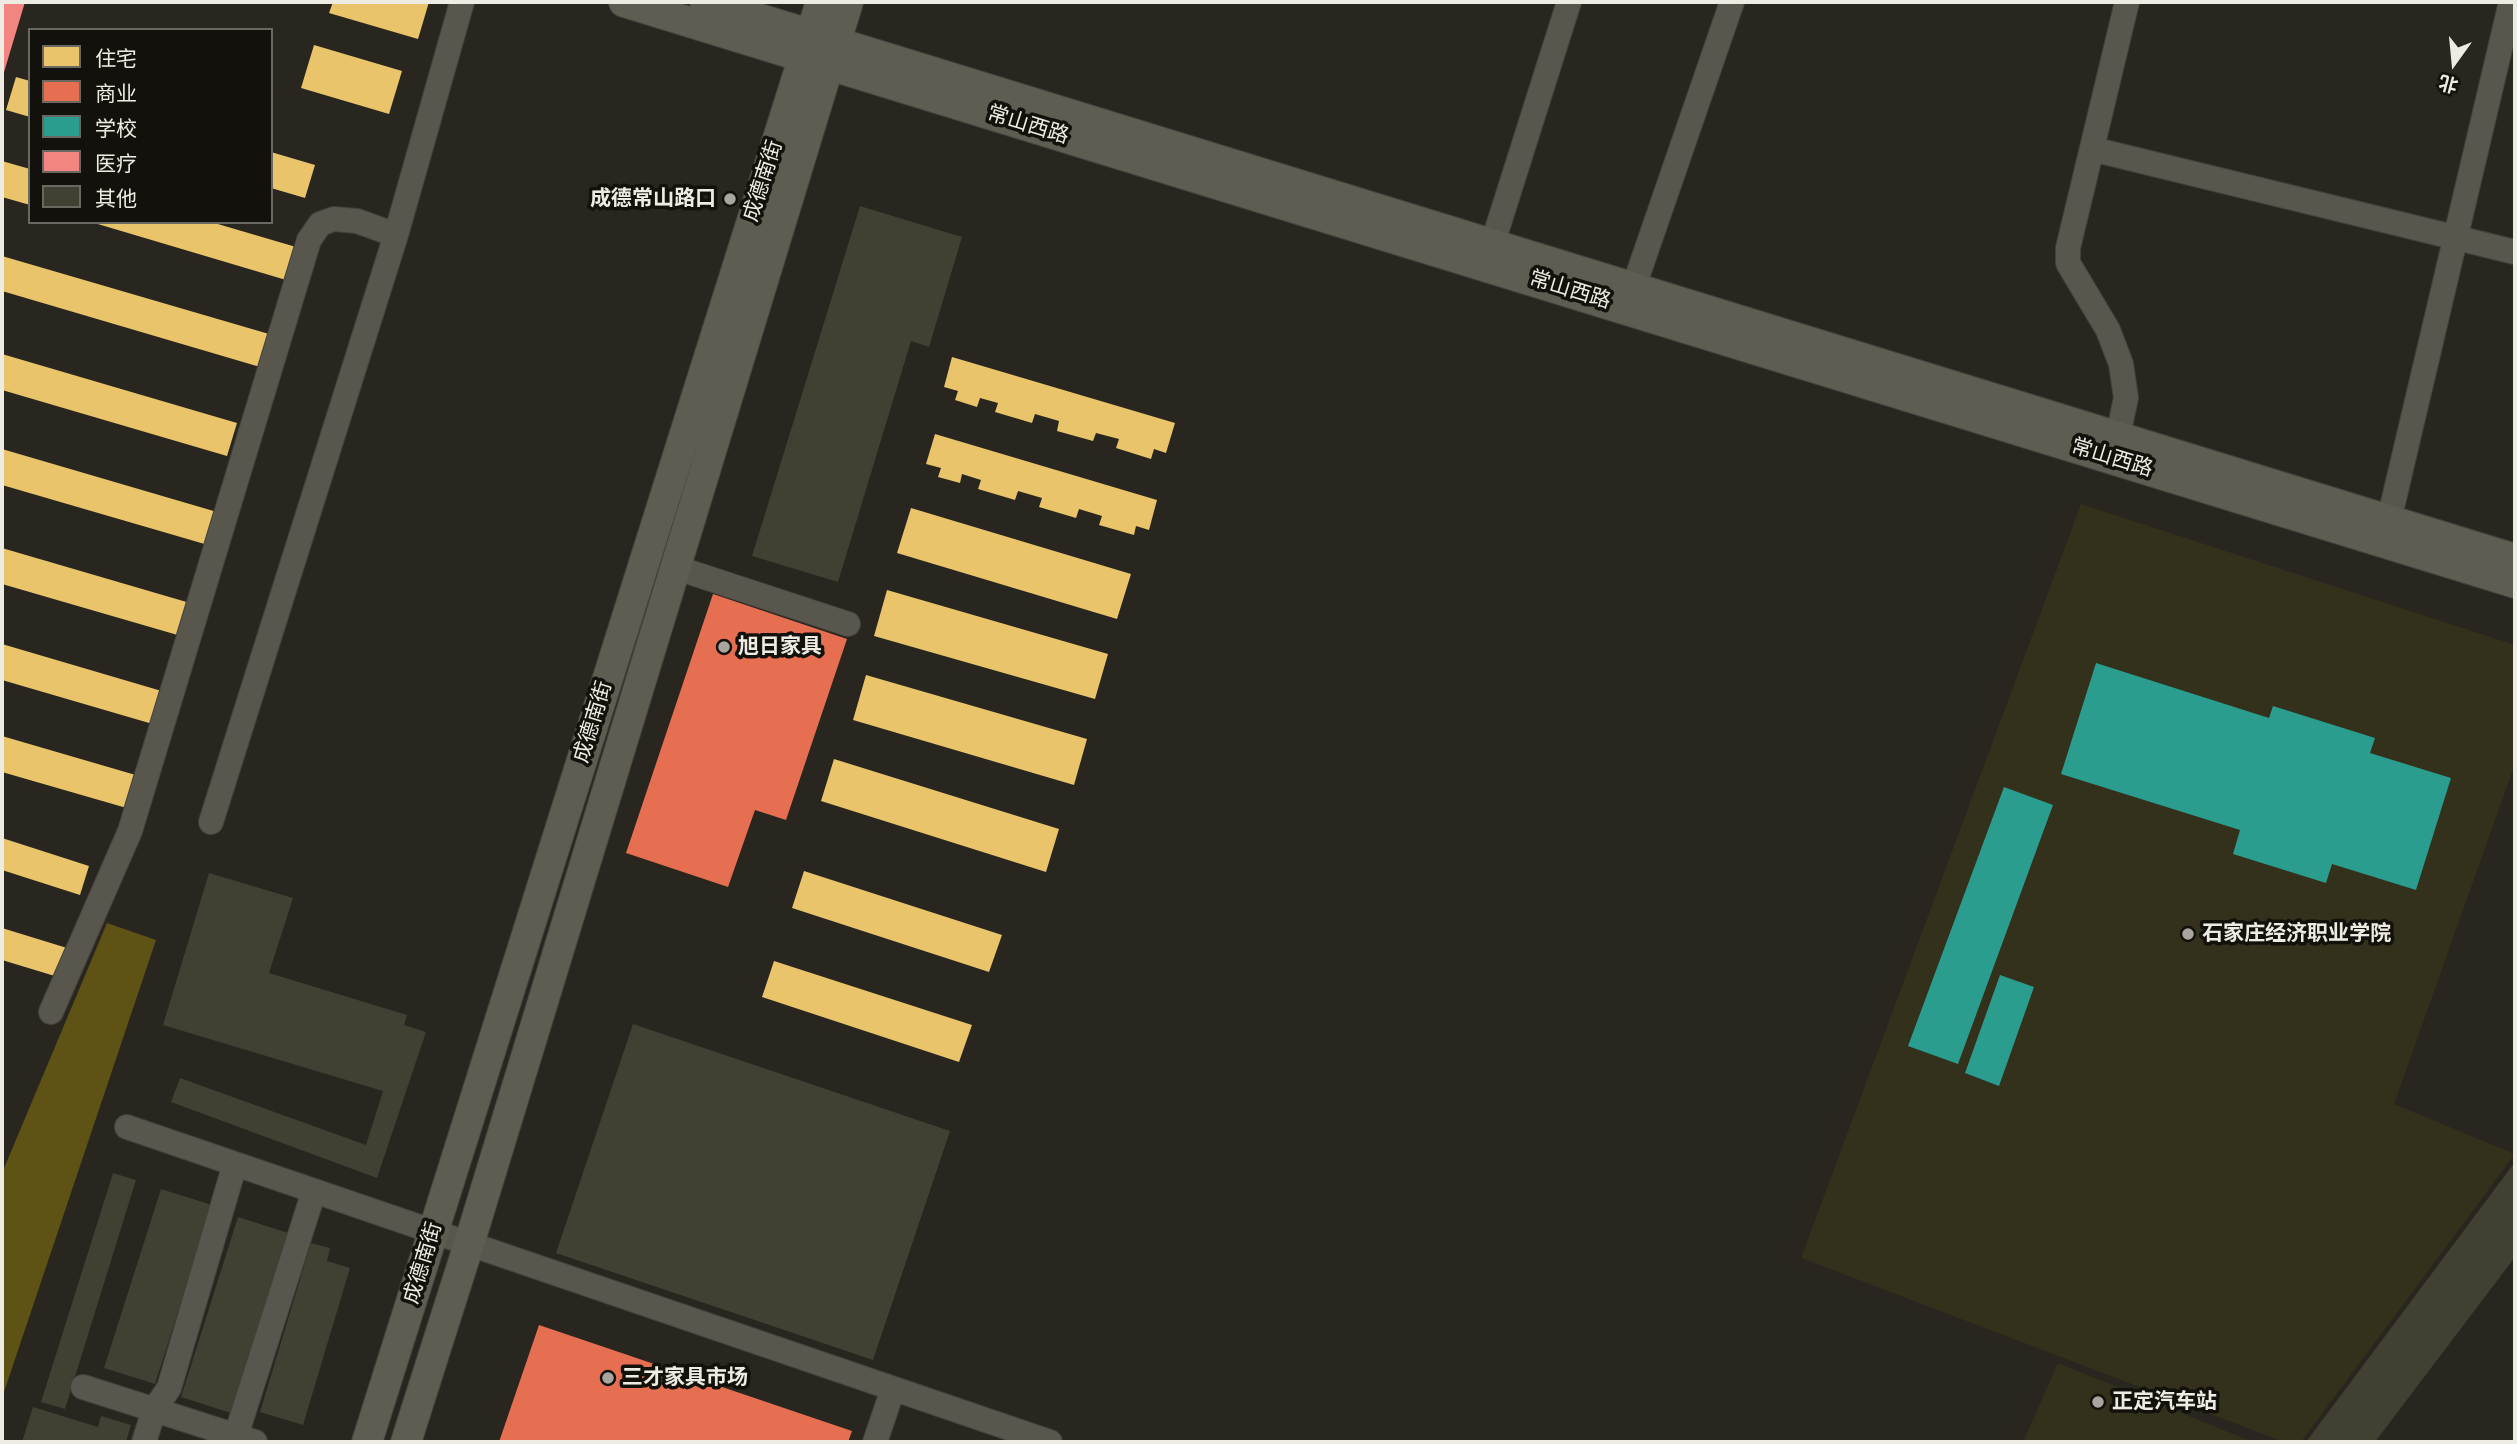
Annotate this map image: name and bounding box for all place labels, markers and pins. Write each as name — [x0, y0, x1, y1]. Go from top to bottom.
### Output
place label: 成德常山路口 — [590, 186, 716, 212]
marker: 成德常山路口 — [722, 191, 738, 207]
place label: 旭日家具 — [738, 634, 822, 660]
marker: 旭日家具 — [716, 639, 732, 655]
place label: 石家庄经济职业学院 — [2202, 921, 2391, 947]
marker: 石家庄经济职业学院 — [2180, 926, 2196, 942]
place label: 三才家具市场 — [622, 1365, 748, 1391]
marker: 三才家具市场 — [600, 1370, 616, 1386]
place label: 正定汽车站 — [2112, 1389, 2217, 1415]
marker: 正定汽车站 — [2090, 1394, 2106, 1410]

